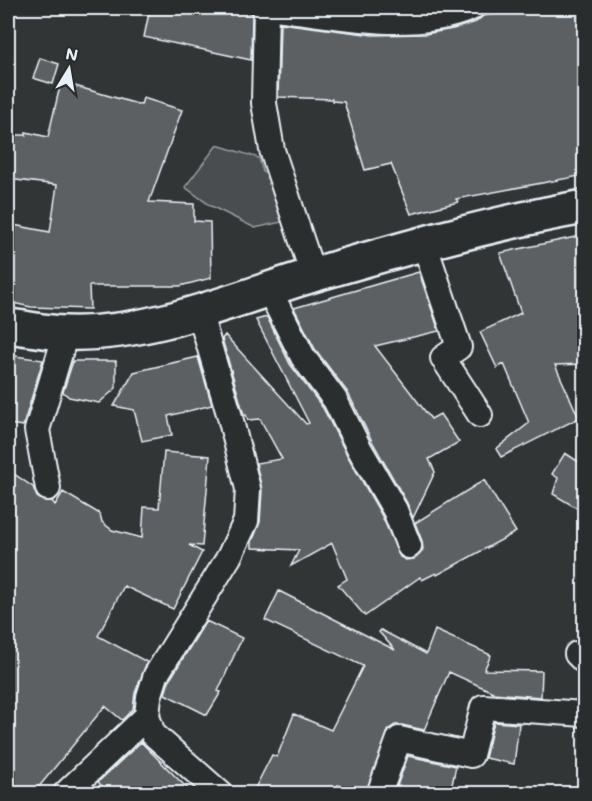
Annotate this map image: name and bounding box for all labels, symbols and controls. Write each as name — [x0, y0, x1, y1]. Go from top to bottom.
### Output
north arrow — [39, 39, 99, 99]
text: N — [64, 42, 80, 65]

